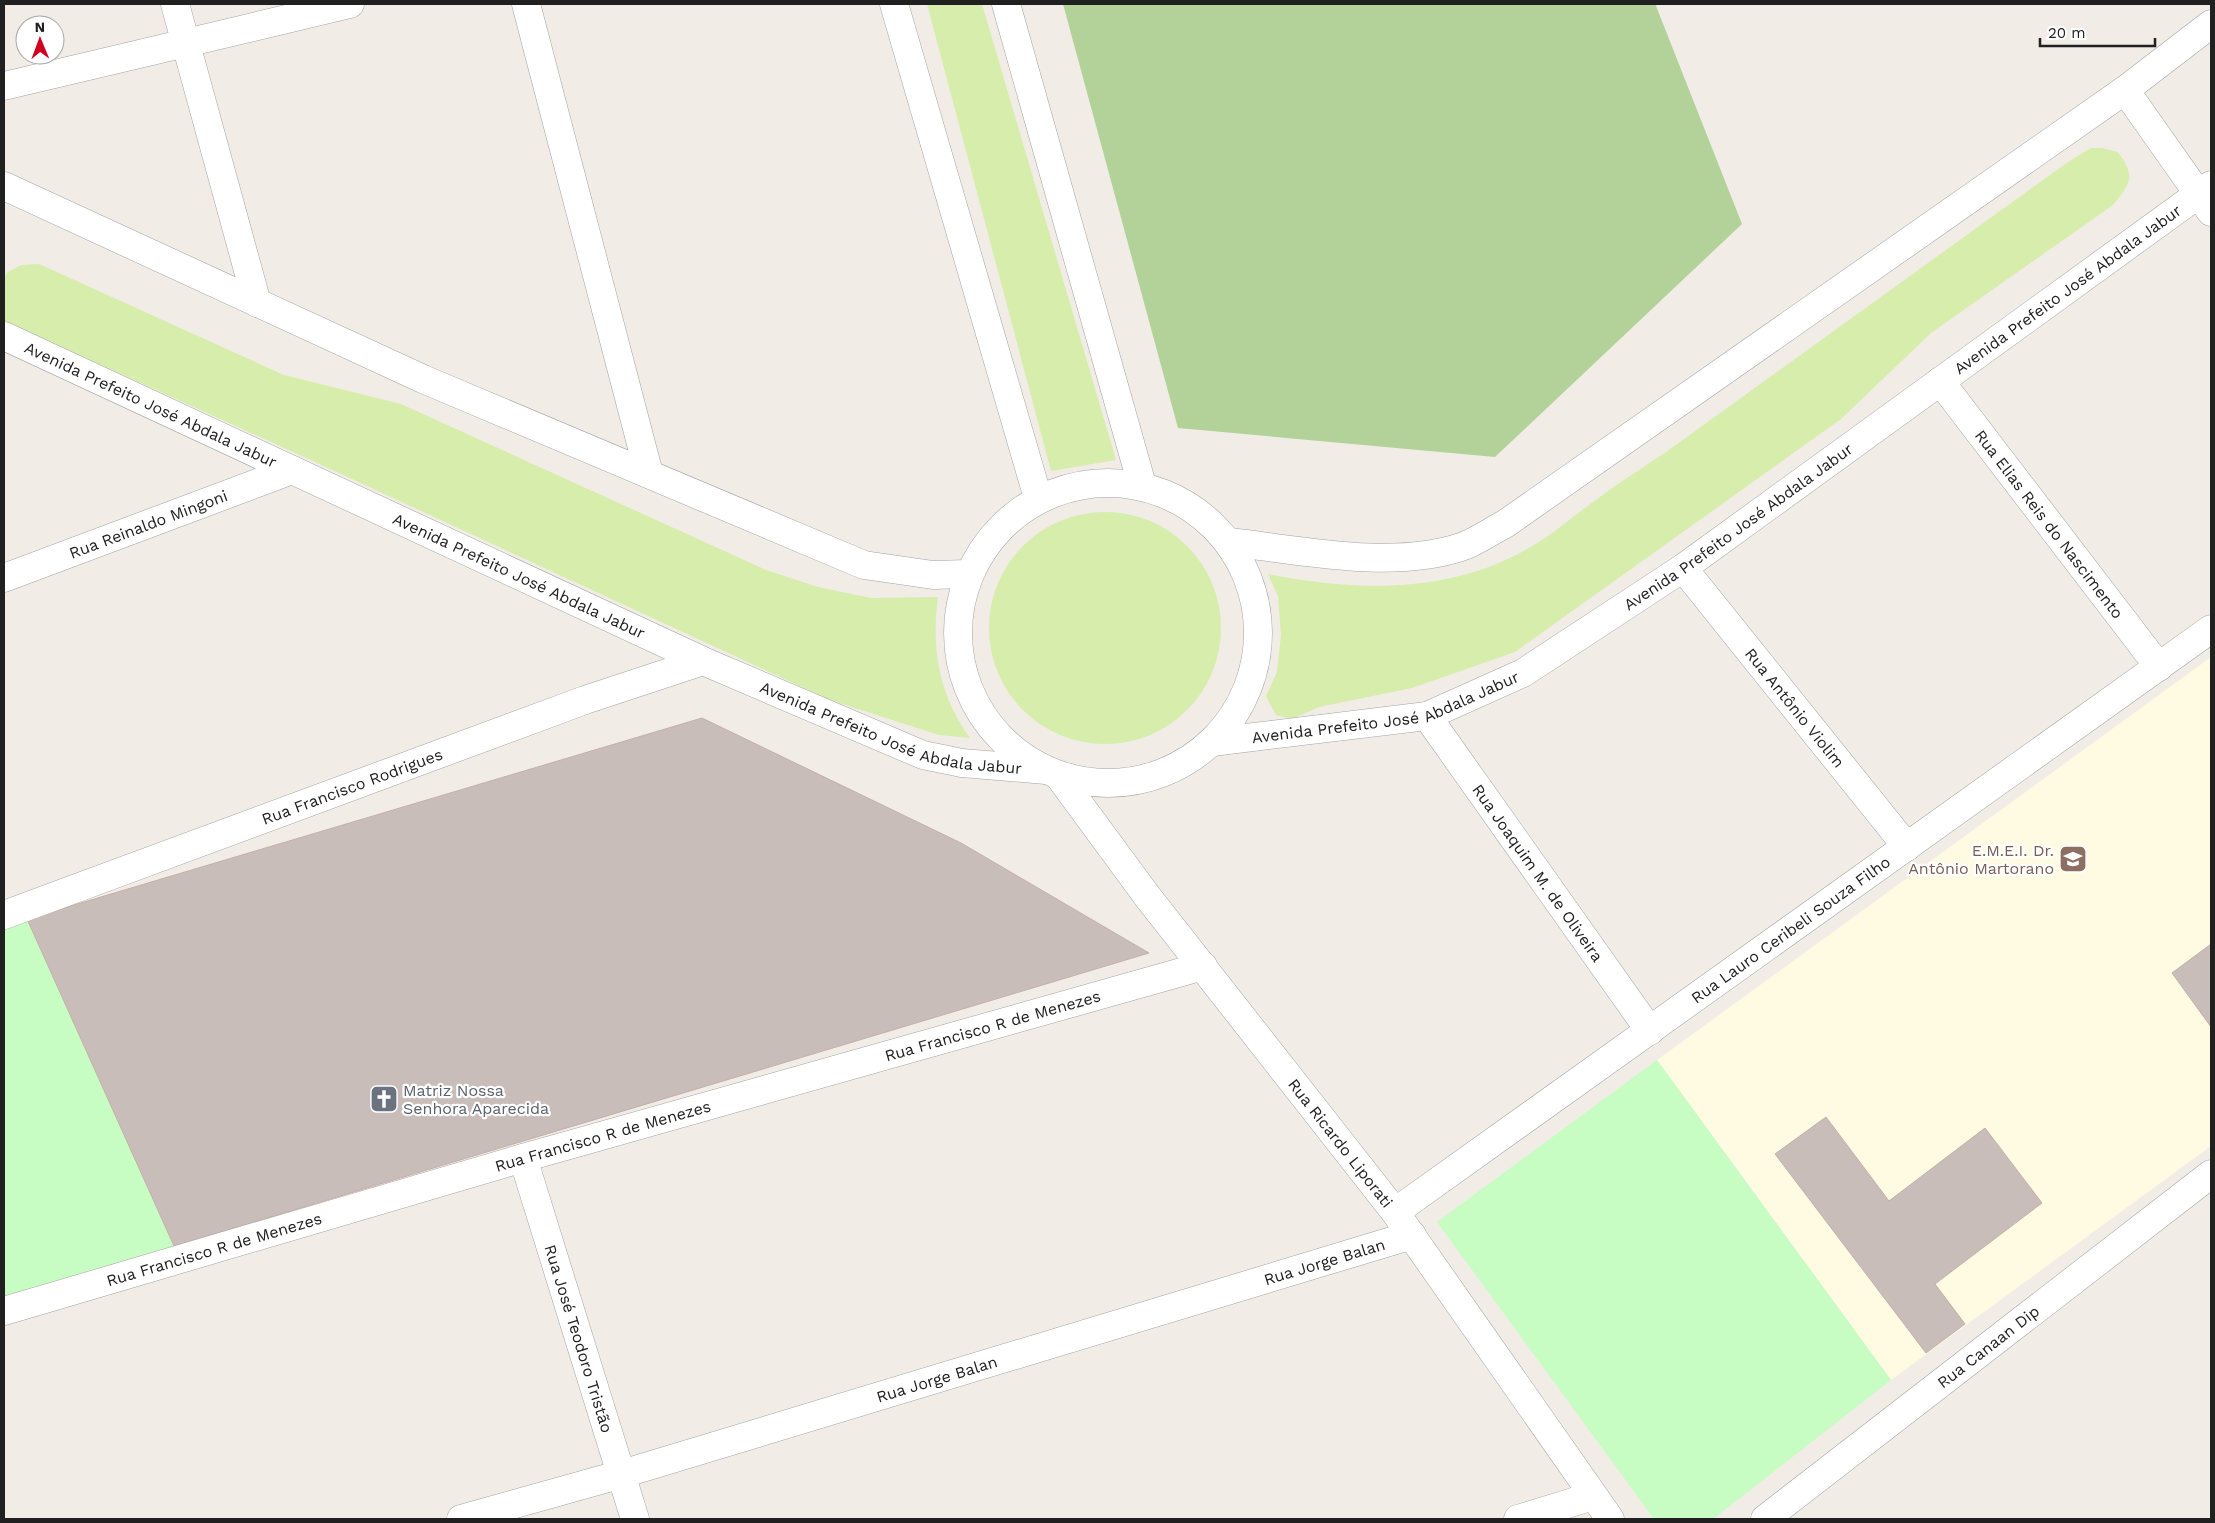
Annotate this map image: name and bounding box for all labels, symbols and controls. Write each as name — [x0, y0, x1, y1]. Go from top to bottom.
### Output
north arrow — [15, 15, 65, 65]
scale bar — [2040, 15, 2155, 47]
text: N — [34, 19, 45, 35]
text: 20 m — [2048, 24, 2086, 42]
street label: Avenida Prefeito José Abdala Jabur — [1950, 200, 2185, 378]
street label: Avenida Prefeito José Abdala Jabur — [22, 338, 280, 471]
street label: Rua Elias Reis do Nascimento — [1971, 426, 2128, 622]
street label: Avenida Prefeito José Abdala Jabur — [1620, 439, 1856, 614]
street label: Rua Reinaldo Mingoni — [66, 486, 230, 562]
street label: Avenida Prefeito José Abdala Jabur — [390, 509, 649, 642]
street label: Rua Antônio Violim — [1741, 644, 1849, 771]
street label: Avenida Prefeito José Abdala Jabur — [1251, 667, 1522, 747]
street label: Avenida Prefeito José Abdala Jabur — [757, 677, 1023, 777]
street label: Rua Francisco Rodrigues — [259, 744, 445, 828]
street label: Rua Joaquim M. de Oliveira — [1469, 780, 1607, 965]
place label: E.M.E.I. Dr. Antônio Martorano — [1908, 841, 2054, 878]
school or university icon: E.M.E.I. Dr. Antônio Martorano — [2058, 844, 2088, 874]
street label: Rua Lauro Ceribeli Souza Filho — [1687, 852, 1894, 1007]
street label: Rua Francisco R de Menezes — [882, 986, 1103, 1065]
street label: Rua Ricardo Liporati — [1284, 1075, 1397, 1211]
place label: Matriz Nossa Senhora Aparecida — [403, 1081, 549, 1118]
church icon: Matriz Nossa Senhora Aparecida — [369, 1084, 399, 1114]
street label: Rua Francisco R de Menezes — [493, 1096, 713, 1175]
street label: Rua Francisco R de Menezes — [104, 1208, 324, 1290]
street label: Rua Jorge Balan — [1262, 1234, 1387, 1289]
street label: Rua José Teodoro Tristão — [541, 1242, 617, 1435]
street label: Rua Canaan Dip — [1933, 1301, 2043, 1392]
street label: Rua Jorge Balan — [874, 1352, 1000, 1406]

